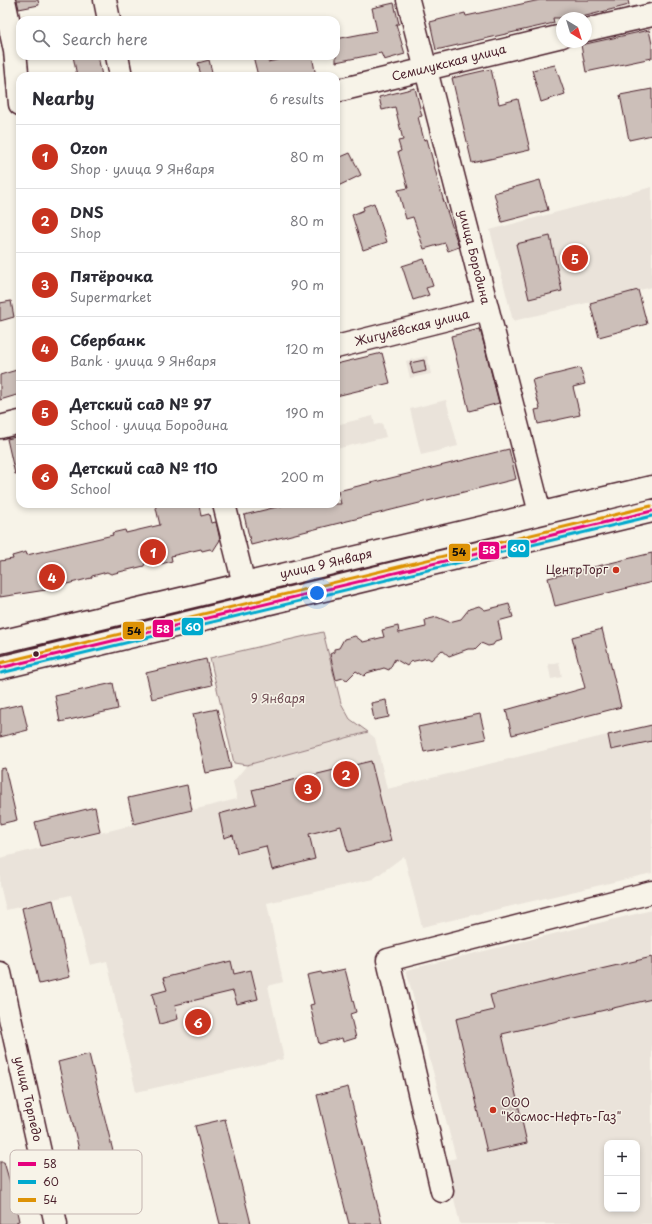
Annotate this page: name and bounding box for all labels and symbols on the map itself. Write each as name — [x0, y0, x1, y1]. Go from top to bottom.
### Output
north arrow — [556, 12, 592, 48]
street label: Семилукская улица — [390, 39, 508, 85]
street label: улица Бородина — [455, 208, 496, 306]
pin: 5 — [562, 243, 588, 273]
street label: Жигулёвская улица — [352, 304, 471, 350]
pin: 1 — [140, 537, 166, 567]
line badge: 60 — [507, 539, 530, 558]
text: 60 — [510, 539, 526, 556]
line badge: 58 — [478, 541, 500, 560]
text: 58 — [482, 541, 496, 558]
line badge: 54 — [448, 543, 471, 562]
text: 54 — [452, 543, 467, 560]
street label: улица 9 Января — [278, 544, 374, 582]
place label: ЦентрТорг — [546, 560, 609, 578]
pin: 4 — [39, 562, 65, 592]
marker: ЦентрТорг — [611, 565, 621, 575]
your location — [307, 583, 327, 603]
line badge: 60 — [181, 617, 204, 636]
text: 60 — [185, 618, 201, 635]
line badge: 58 — [152, 619, 174, 638]
text: 58 — [156, 620, 170, 637]
line badge: 54 — [122, 621, 145, 640]
text: 54 — [127, 622, 142, 639]
unlabelled marker — [31, 649, 41, 659]
park label: 9 Января — [251, 689, 305, 707]
pin: 2 — [333, 759, 359, 789]
pin: 3 — [295, 773, 321, 803]
pin: 6 — [185, 1007, 211, 1037]
street label: улица Торпедо — [10, 1054, 48, 1143]
place label: ООО "Космос-Нефть-Газ" — [501, 1093, 621, 1125]
marker: ООО "Космос-Нефть-Газ" — [488, 1105, 498, 1115]
legend — [10, 1150, 142, 1214]
text: 58 — [43, 1155, 57, 1172]
text: 60 — [43, 1173, 59, 1190]
text: 54 — [43, 1191, 57, 1208]

